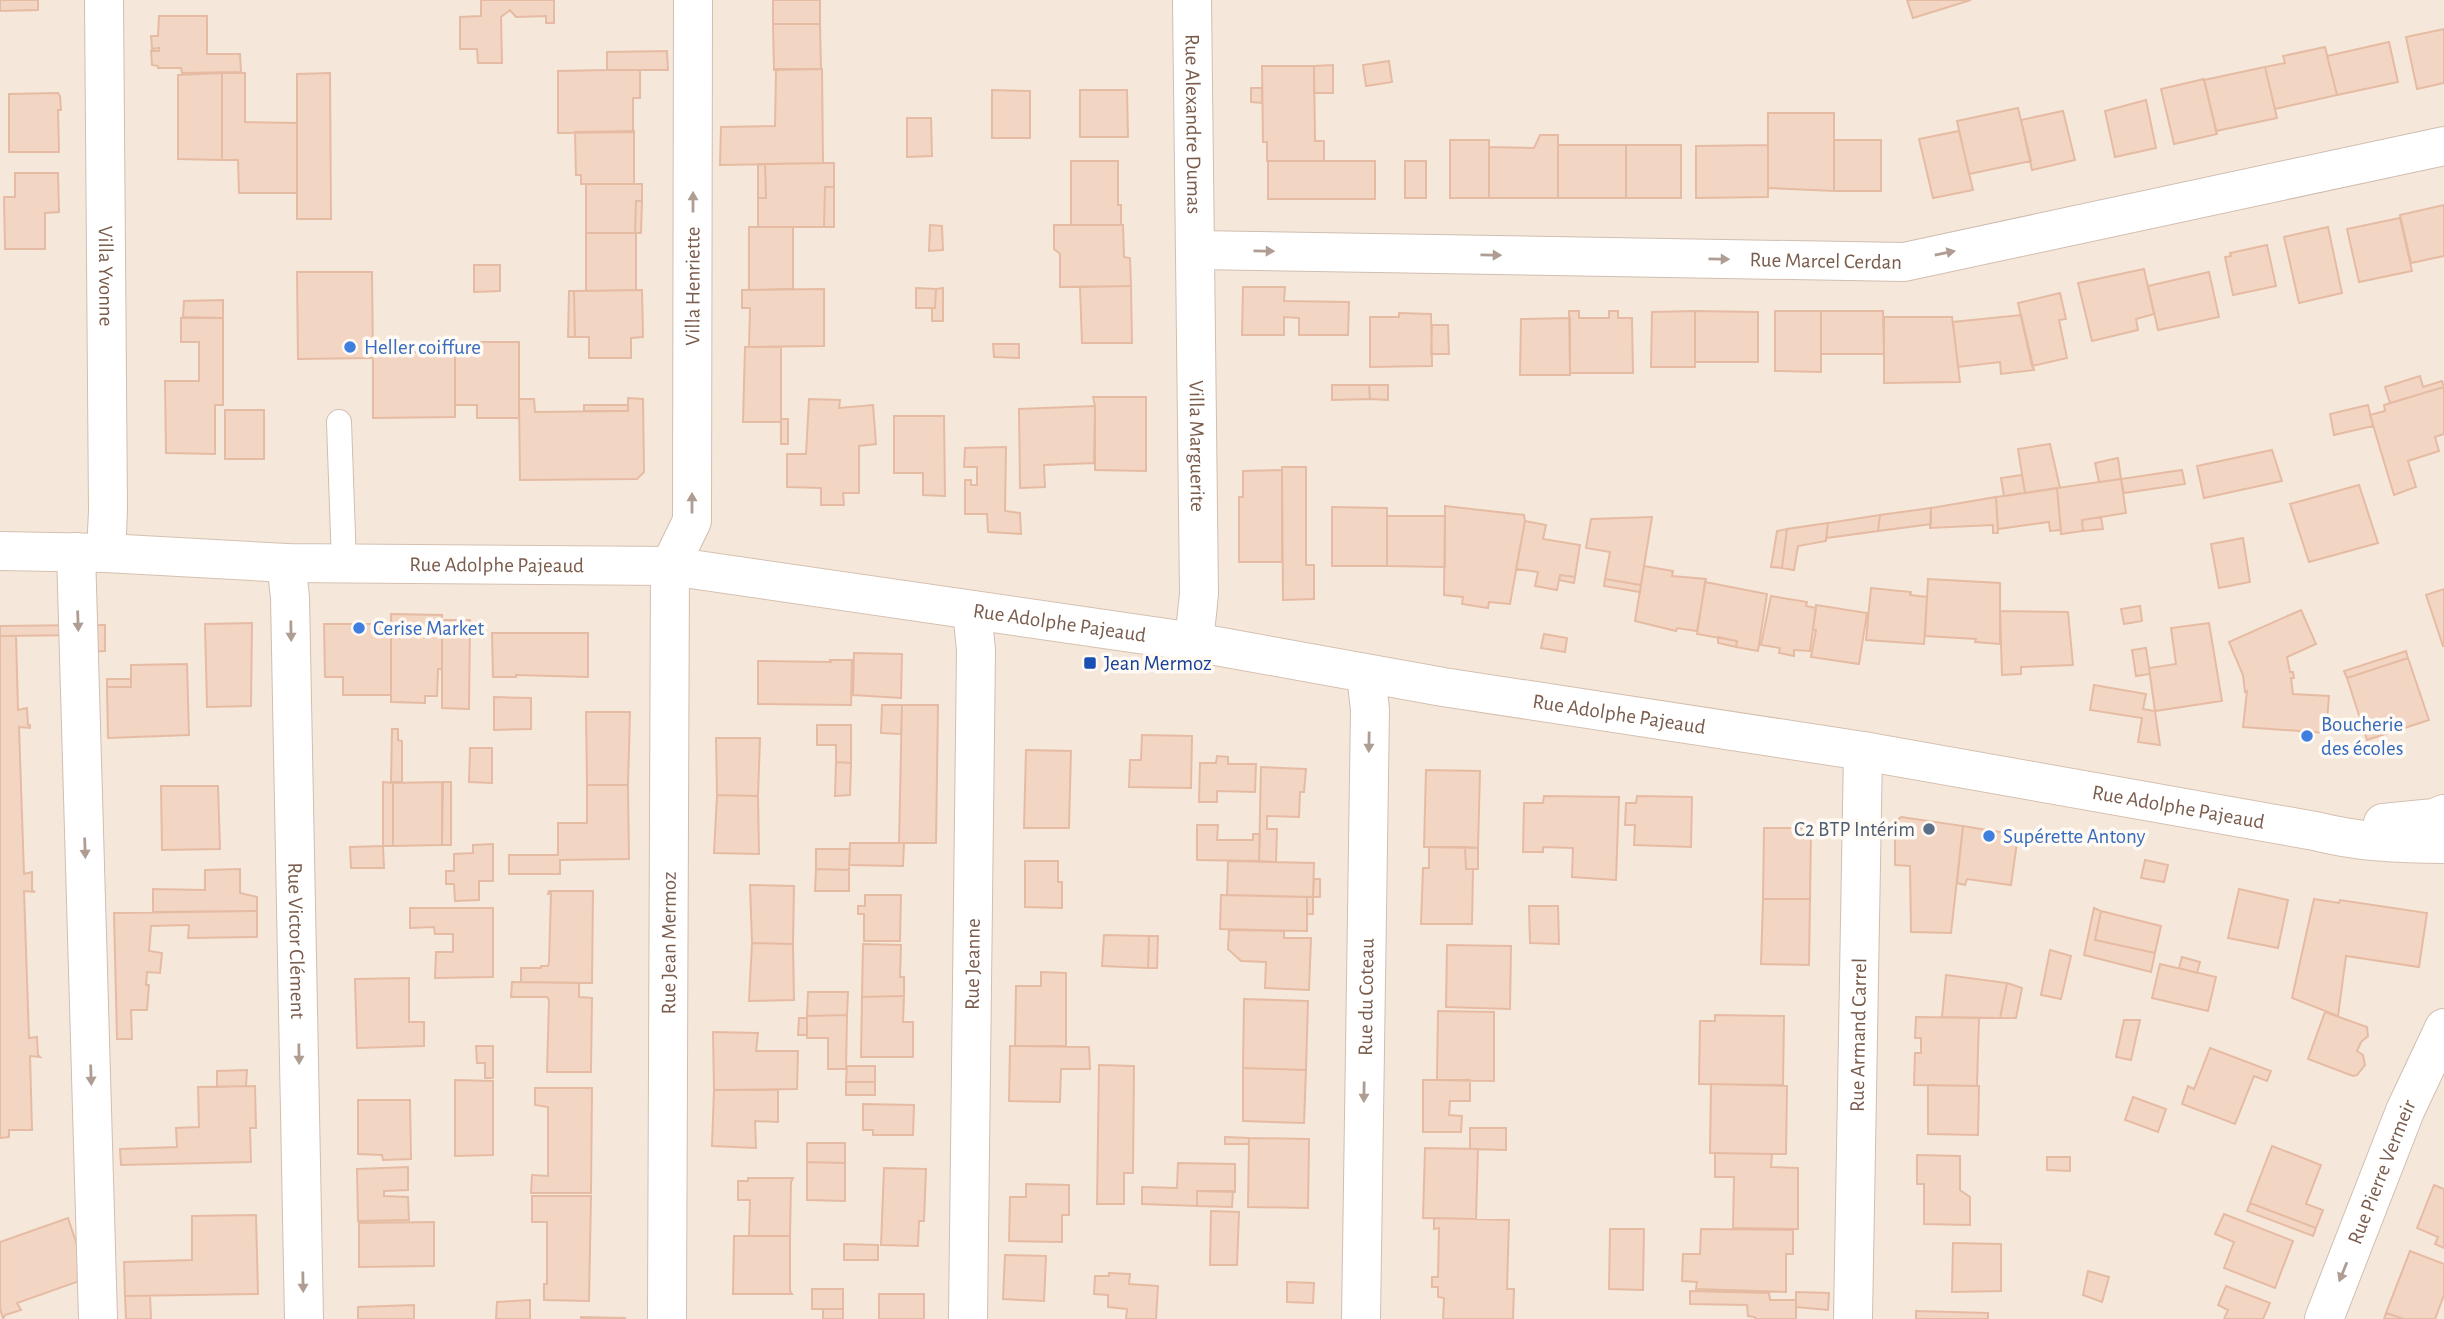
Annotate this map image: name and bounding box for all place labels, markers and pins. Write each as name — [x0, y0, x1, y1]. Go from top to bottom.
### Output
place label: Heller coiffure — [364, 337, 481, 358]
marker: Heller coiffure — [342, 339, 358, 355]
place label: Cerise Market — [373, 618, 485, 639]
marker: Cerise Market — [351, 620, 367, 636]
place label: Jean Mermoz — [1104, 653, 1212, 674]
marker: Jean Mermoz — [1082, 655, 1098, 671]
place label: Boucherie des écoles — [2321, 714, 2404, 759]
marker: Boucherie des écoles — [2299, 728, 2315, 744]
place label: C2 BTP Intérim — [1794, 819, 1915, 840]
marker: C2 BTP Intérim — [1921, 821, 1937, 837]
place label: Supérette Antony — [2003, 826, 2145, 847]
marker: Supérette Antony — [1981, 828, 1997, 844]

